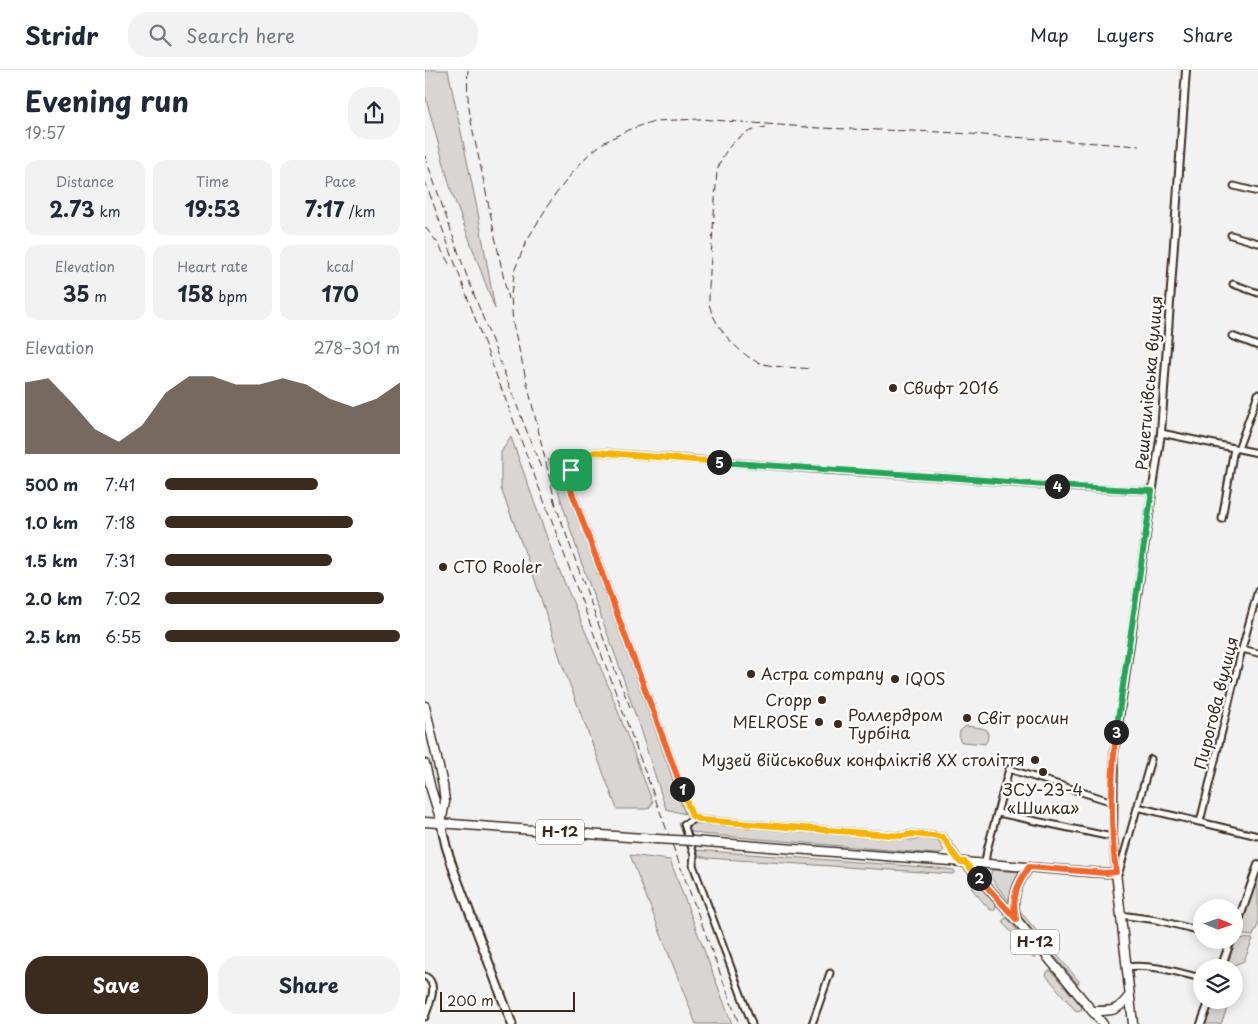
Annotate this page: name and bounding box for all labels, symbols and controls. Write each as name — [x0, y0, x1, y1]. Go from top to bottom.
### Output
search box — [128, 12, 478, 57]
text: Stridr — [25, 17, 98, 53]
icon: search — [146, 21, 174, 49]
text: Search here — [186, 21, 295, 49]
text: Map — [1030, 21, 1069, 48]
text: Layers — [1097, 21, 1154, 48]
text: Share — [1182, 21, 1233, 48]
text: Evening run — [25, 79, 189, 122]
button: share — [348, 87, 400, 139]
text: 19:57 — [25, 120, 65, 144]
text: Distance — [55, 171, 114, 192]
text: Time — [196, 171, 229, 192]
text: Pace — [324, 171, 356, 192]
text: 2.73 — [49, 192, 95, 224]
text: 19:53 — [185, 192, 240, 224]
text: 7:17 — [305, 192, 344, 224]
text: km — [95, 201, 120, 222]
text: /km — [344, 201, 376, 222]
text: Elevation — [55, 256, 115, 277]
text: Heart rate — [177, 256, 248, 277]
text: kcal — [326, 256, 354, 277]
text: 35 — [63, 277, 90, 309]
text: 158 — [177, 277, 214, 309]
text: 170 — [322, 277, 359, 309]
text: m — [90, 286, 107, 307]
text: bpm — [214, 286, 248, 307]
street label: Решетилівська вулиця — [1128, 295, 1168, 471]
text: Elevation — [25, 335, 94, 359]
text: 278–301 m — [314, 335, 400, 359]
place label: Свифт 2016 — [903, 375, 999, 399]
marker: Свифт 2016 — [887, 382, 899, 394]
pin — [550, 449, 592, 491]
pin: 5 — [707, 450, 731, 474]
text: 5 — [715, 452, 724, 473]
icon: arrive — [557, 456, 585, 484]
text: 500 m — [25, 472, 78, 496]
text: 7:41 — [105, 472, 135, 496]
pin: 4 — [1045, 474, 1069, 498]
text: 4 — [1053, 476, 1062, 497]
text: 1.0 km — [25, 510, 78, 534]
text: 7:18 — [105, 510, 136, 534]
text: 1.5 km — [25, 548, 78, 572]
text: 7:31 — [105, 548, 135, 572]
place label: СТО Rooler — [453, 554, 542, 578]
marker: СТО Rooler — [437, 561, 449, 573]
text: 2.0 km — [25, 586, 82, 610]
text: 7:02 — [105, 586, 141, 610]
text: 2.5 km — [25, 624, 81, 648]
text: 6:55 — [105, 624, 141, 648]
street label: Пирогова вулиця — [1187, 634, 1243, 772]
place label: Астра company — [761, 661, 884, 685]
place label: IQOS — [905, 666, 946, 690]
marker: Астра company — [745, 668, 757, 680]
marker: IQOS — [889, 673, 901, 685]
place label: Cropp — [765, 687, 812, 711]
marker: Cropp — [816, 694, 828, 706]
place label: Роллердром Турбіна — [848, 702, 943, 744]
place label: Світ рослин — [977, 705, 1069, 729]
place label: MELROSE — [732, 709, 809, 733]
marker: Світ рослин — [961, 712, 973, 724]
marker: MELROSE — [813, 716, 825, 728]
marker: Роллердром Турбіна — [832, 718, 844, 730]
pin: 3 — [1103, 720, 1129, 744]
text: 3 — [1112, 722, 1121, 743]
place label: Музей військових конфліктів ХХ століття — [702, 747, 1025, 771]
marker: Музей військових конфліктів ХХ століття — [1029, 754, 1041, 766]
marker: ЗСУ-23-4 «Шилка» — [1037, 766, 1049, 778]
pin: 1 — [669, 776, 695, 802]
place label: ЗСУ-23-4 «Шилка» — [1003, 777, 1083, 819]
text: 1 — [679, 779, 686, 800]
road number: Н-12 — [536, 820, 584, 844]
pin: 2 — [967, 866, 991, 890]
text: 2 — [975, 868, 984, 889]
north arrow — [1193, 899, 1243, 949]
map controls — [1193, 899, 1243, 1009]
road number: Н-12 — [1011, 930, 1059, 954]
button: Save — [25, 956, 208, 1014]
button: Share — [218, 956, 400, 1014]
button: layers — [1193, 959, 1243, 1009]
scale bar — [440, 989, 575, 1012]
text: 200 m — [447, 990, 494, 1011]

